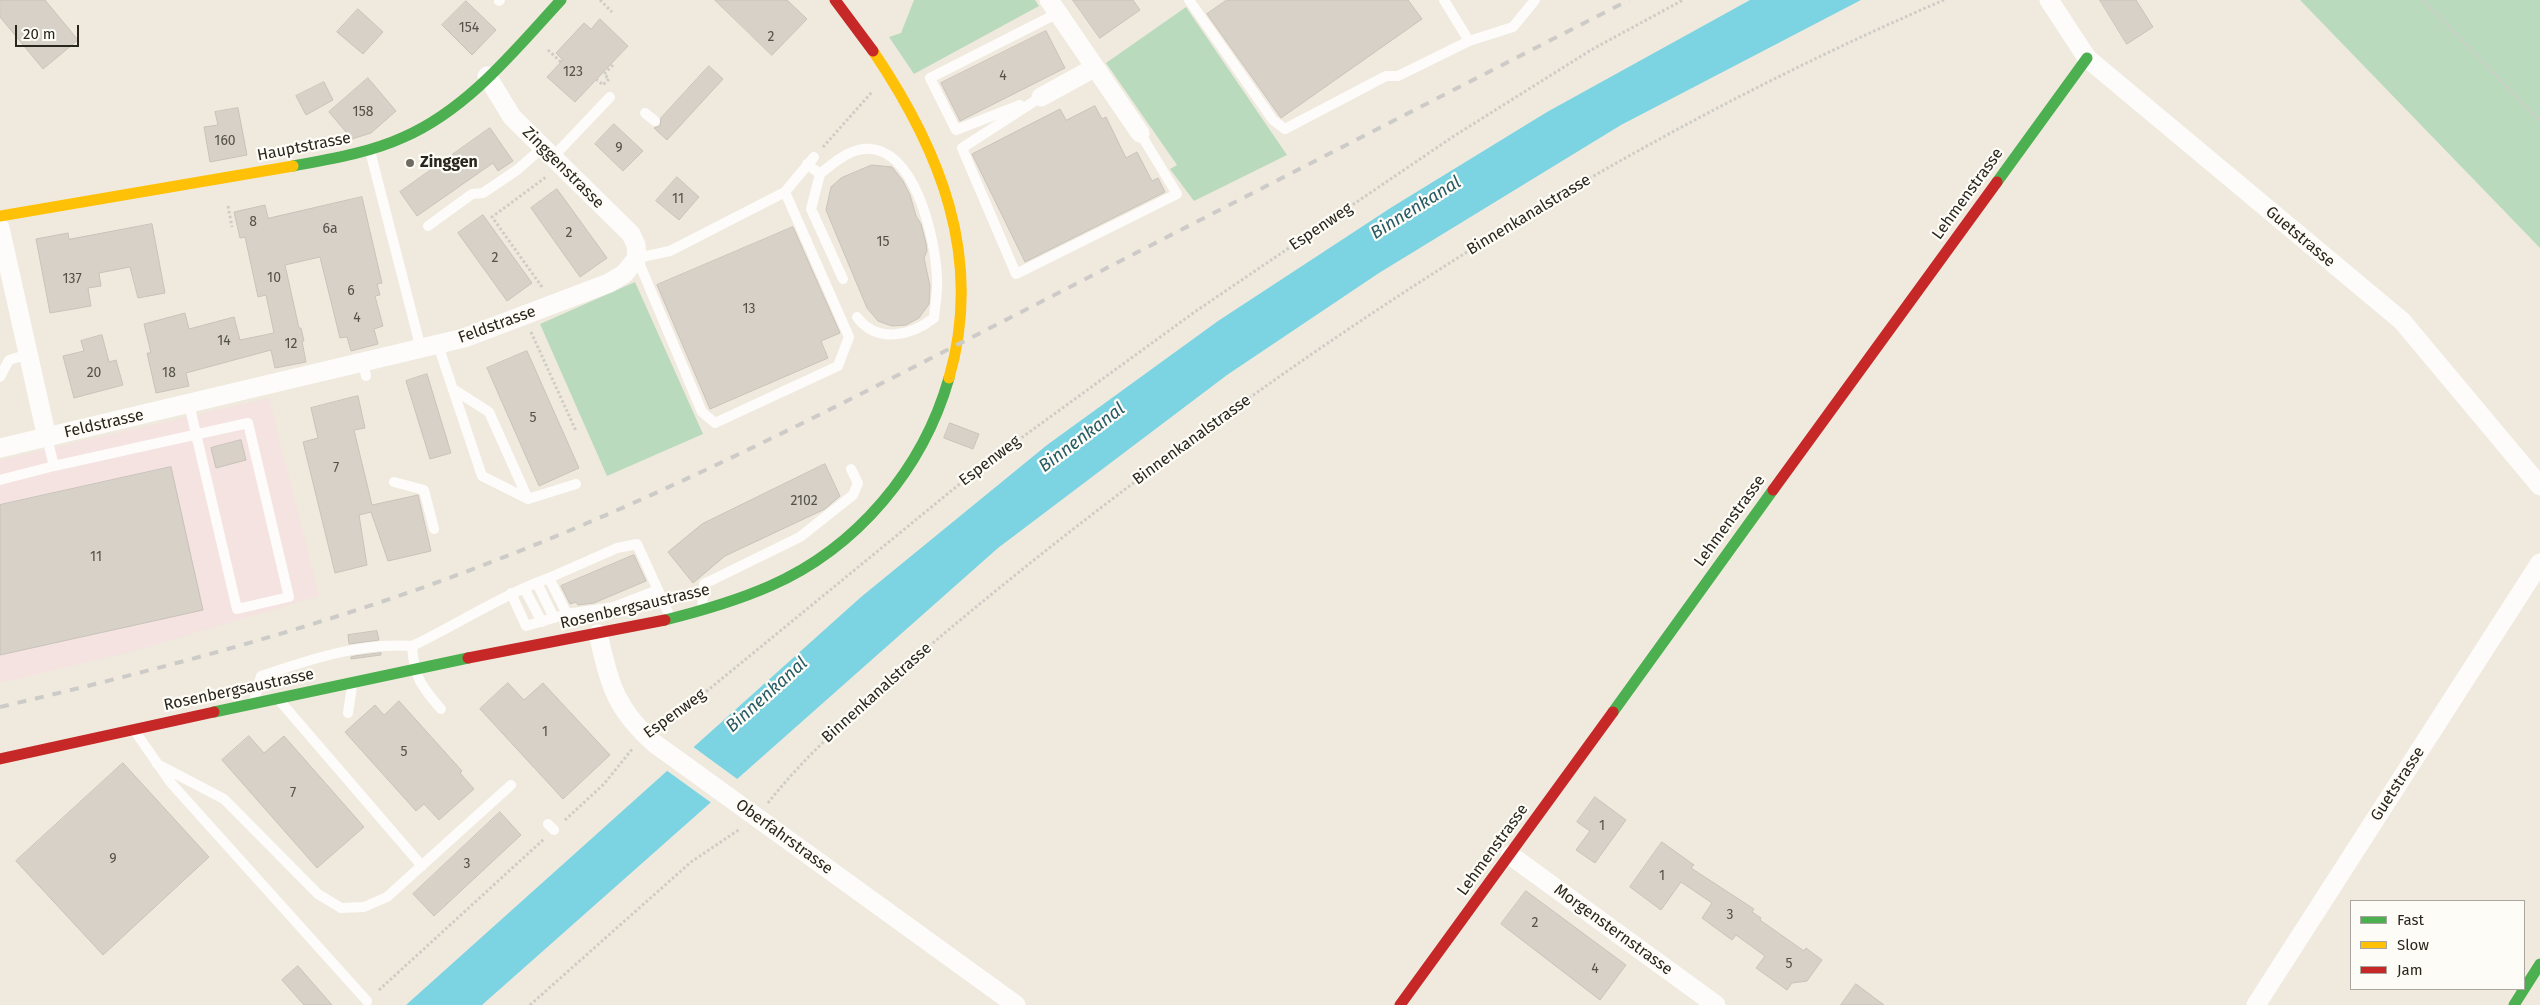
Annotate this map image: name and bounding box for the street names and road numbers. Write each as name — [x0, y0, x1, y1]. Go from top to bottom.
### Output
street label: Zinggenstrasse — [518, 123, 608, 213]
street label: Hauptstrasse — [255, 129, 353, 165]
street label: Lehmenstrasse — [1928, 145, 2008, 243]
street label: Binnenkanalstrasse — [1464, 170, 1594, 260]
street label: Espenweg — [1286, 199, 1356, 255]
street label: Guetstrasse — [2261, 202, 2339, 272]
street label: Feldstrasse — [456, 302, 538, 348]
street label: Binnenkanalstrasse — [1129, 391, 1255, 489]
street label: Feldstrasse — [62, 406, 146, 442]
street label: Espenweg — [955, 432, 1025, 490]
street label: Lehmenstrasse — [1690, 472, 1770, 570]
street label: Rosenbergsaustrasse — [558, 580, 712, 634]
street label: Binnenkanalstrasse — [818, 639, 936, 747]
street label: Rosenbergsaustrasse — [162, 665, 316, 715]
street label: Espenweg — [640, 685, 710, 743]
street label: Guetstrasse — [2367, 743, 2429, 825]
street label: Oberfahrstrasse — [732, 795, 836, 879]
street label: Lehmenstrasse — [1453, 801, 1533, 899]
street label: Morgensternstrasse — [1550, 880, 1676, 980]

